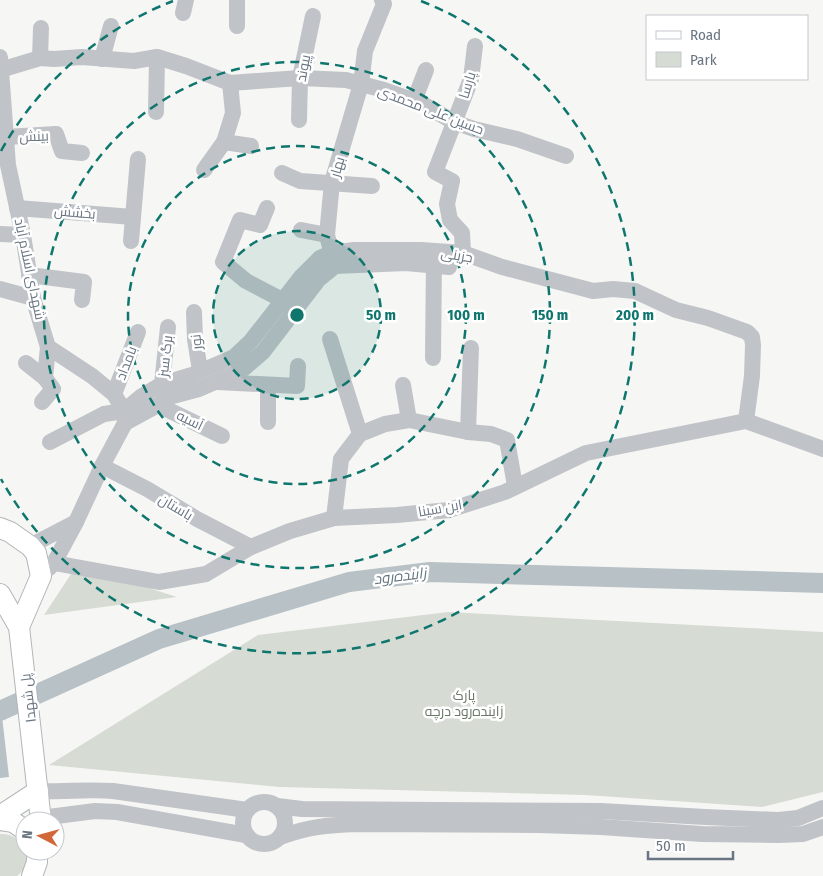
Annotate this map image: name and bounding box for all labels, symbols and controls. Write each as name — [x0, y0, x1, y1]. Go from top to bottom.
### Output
legend — [646, 15, 808, 80]
text: Road — [690, 26, 721, 44]
text: Park — [690, 51, 717, 69]
street label: پیوند — [293, 53, 315, 83]
street label: پارسا — [455, 69, 481, 101]
street label: حسین علی محمدی — [375, 82, 486, 139]
street label: بینش — [19, 127, 49, 146]
street label: بهار — [326, 155, 349, 180]
street label: بخشش — [53, 202, 96, 223]
street label: شهدای اسلام آباد — [9, 217, 49, 322]
street label: جزینی — [440, 244, 474, 267]
centre of rings — [288, 306, 306, 324]
text: 50 m — [366, 306, 396, 324]
text: 100 m — [447, 306, 485, 324]
text: 150 m — [532, 306, 568, 324]
text: 200 m — [615, 306, 654, 324]
street label: نور — [187, 333, 206, 352]
street label: برگ سبز — [154, 334, 176, 379]
street label: بامداد — [112, 344, 141, 383]
street label: آسیه — [174, 407, 206, 434]
street label: باستان — [155, 491, 196, 524]
street label: ابن سینا — [417, 496, 463, 521]
water label: زاینده‌رود — [373, 564, 429, 588]
street label: پل شهدا — [17, 672, 41, 723]
park label: پارک زاینده‌رود درچه — [425, 687, 503, 721]
north arrow — [15, 811, 65, 861]
scale bar — [648, 828, 733, 860]
text: N — [19, 830, 36, 840]
text: 50 m — [656, 837, 686, 855]

